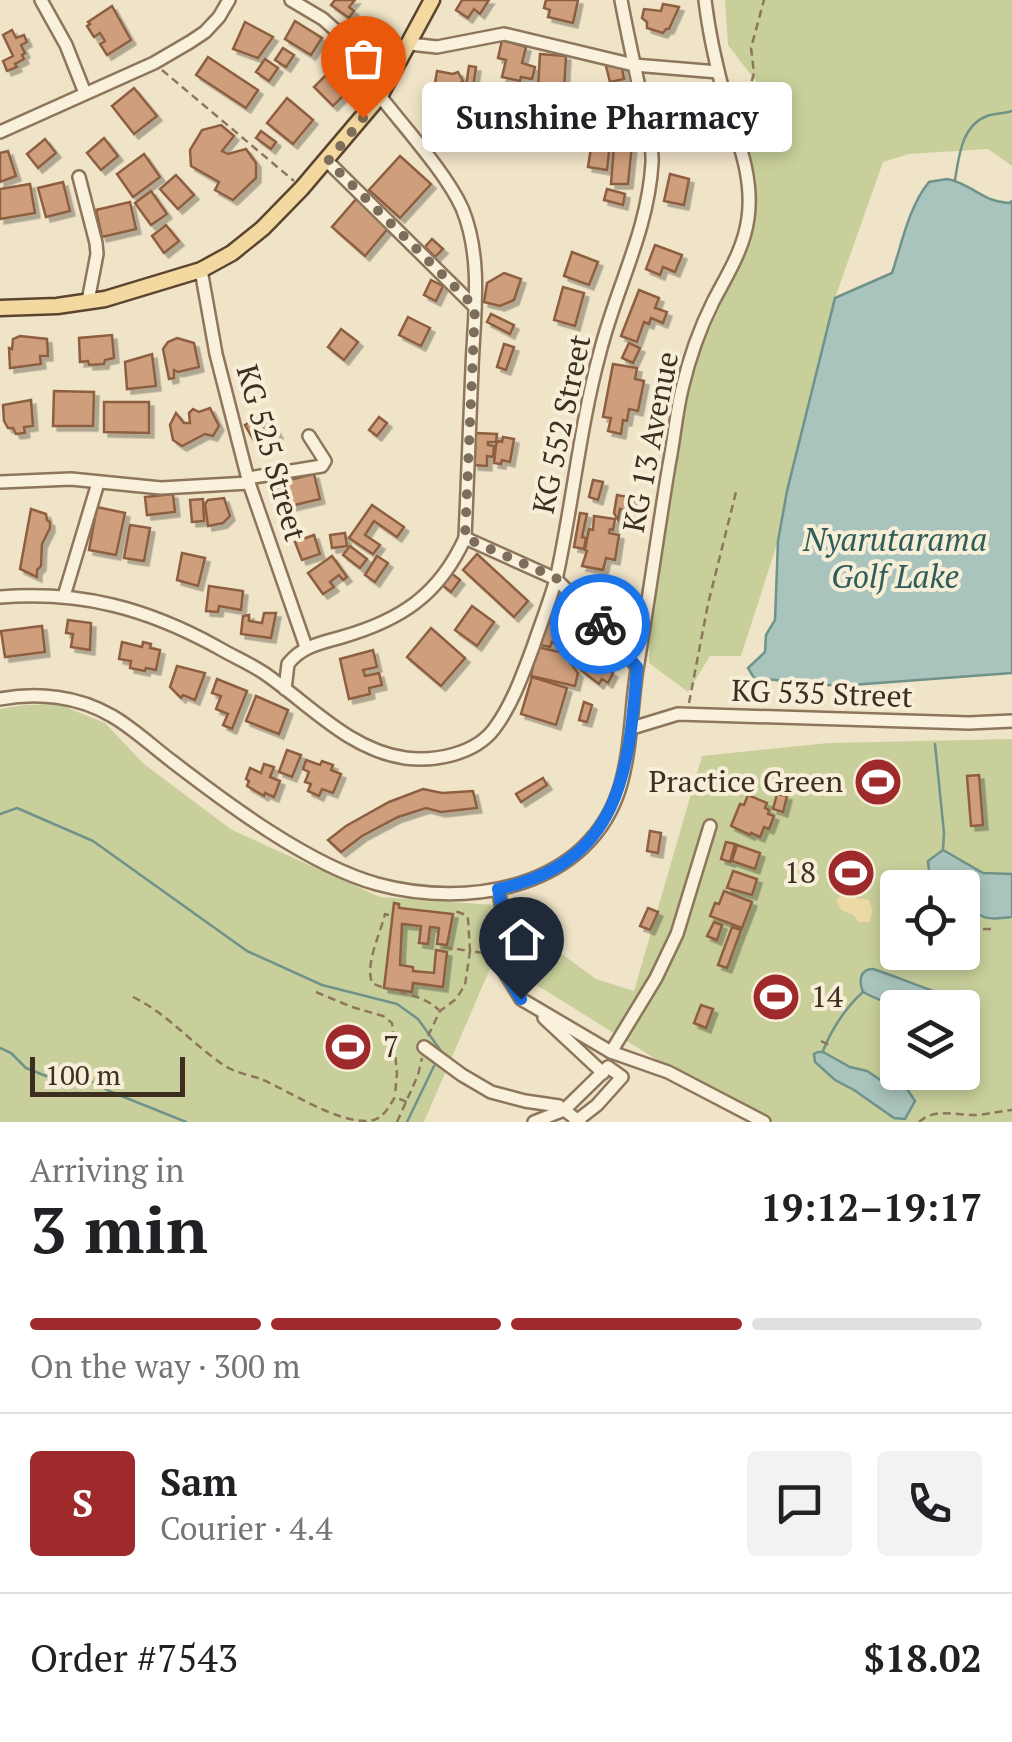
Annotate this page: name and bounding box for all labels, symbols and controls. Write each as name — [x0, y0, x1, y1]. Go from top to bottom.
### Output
pin — [321, 16, 406, 119]
icon: bag — [336, 31, 391, 86]
callout: Sunshine Pharmacy — [423, 83, 793, 153]
text: Sunshine Pharmacy — [456, 96, 758, 138]
street label: KG 552 Street — [523, 331, 599, 517]
street label: KG 13 Avenue — [613, 348, 687, 536]
street label: KG 525 Street — [228, 360, 316, 546]
water label: Nyarutarama Golf Lake — [802, 518, 987, 597]
courier — [550, 574, 650, 674]
icon: bike — [573, 597, 628, 652]
street label: KG 535 Street — [731, 670, 913, 716]
sports icon: Practice Green — [852, 756, 904, 808]
place label: Practice Green — [648, 761, 843, 801]
sports icon: 18 — [825, 847, 877, 899]
place label: 18 — [784, 852, 816, 892]
map controls — [880, 870, 980, 1090]
button: locate — [880, 870, 980, 970]
pin — [479, 897, 564, 1000]
icon: home — [494, 912, 549, 967]
sports icon: 14 — [750, 971, 802, 1023]
place label: 14 — [811, 976, 843, 1016]
button: layers — [880, 990, 980, 1090]
sports icon: 7 — [322, 1021, 374, 1073]
place label: 7 — [383, 1026, 399, 1066]
scale bar — [30, 1052, 185, 1096]
text: 100 m — [45, 1056, 121, 1093]
text: Arriving in — [30, 1149, 184, 1191]
text: 19:12–19:17 — [760, 1182, 982, 1232]
text: 3 min — [30, 1185, 208, 1272]
text: On the way · 300 m — [30, 1345, 300, 1387]
button: chat — [747, 1451, 852, 1556]
button: phone — [877, 1451, 982, 1556]
text: Sam — [160, 1457, 237, 1507]
text: S — [72, 1478, 93, 1528]
text: Courier · 4.4 — [160, 1507, 332, 1549]
text: Order #7543 — [30, 1633, 238, 1683]
text: $18.02 — [863, 1633, 982, 1683]

